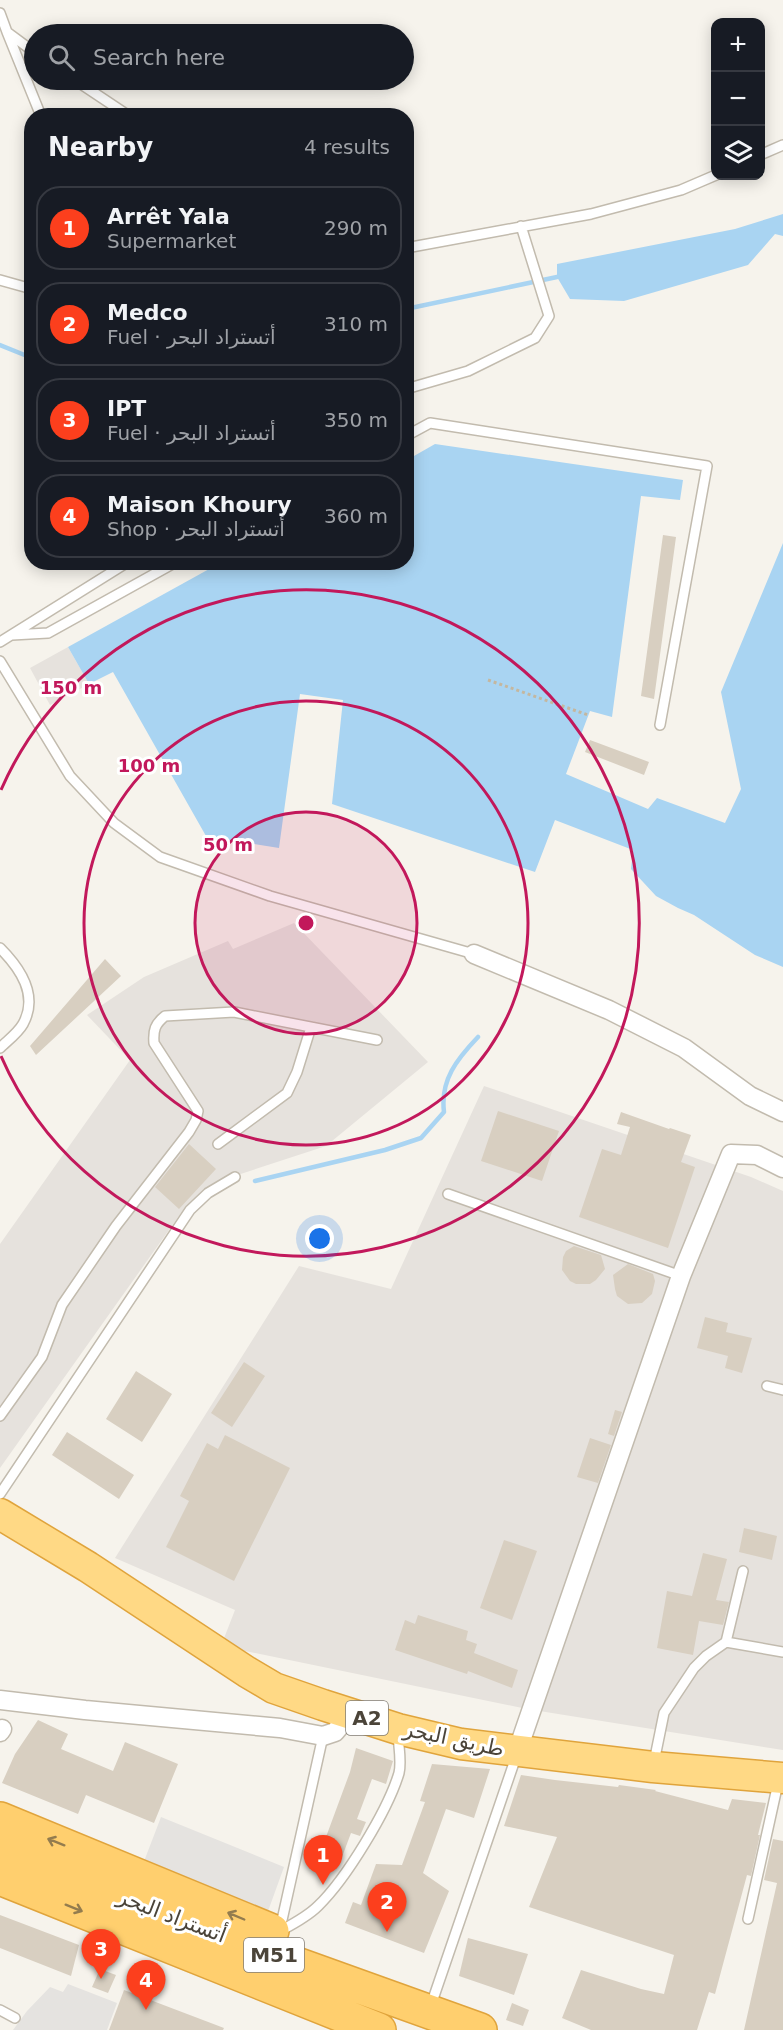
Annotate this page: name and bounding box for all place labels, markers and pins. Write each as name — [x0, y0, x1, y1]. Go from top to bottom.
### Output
centre of rings — [296, 913, 316, 933]
pin: 1 — [304, 1836, 342, 1885]
pin: 2 — [368, 1882, 406, 1932]
pin: 3 — [82, 1930, 120, 1979]
pin: 4 — [126, 1960, 166, 2010]

